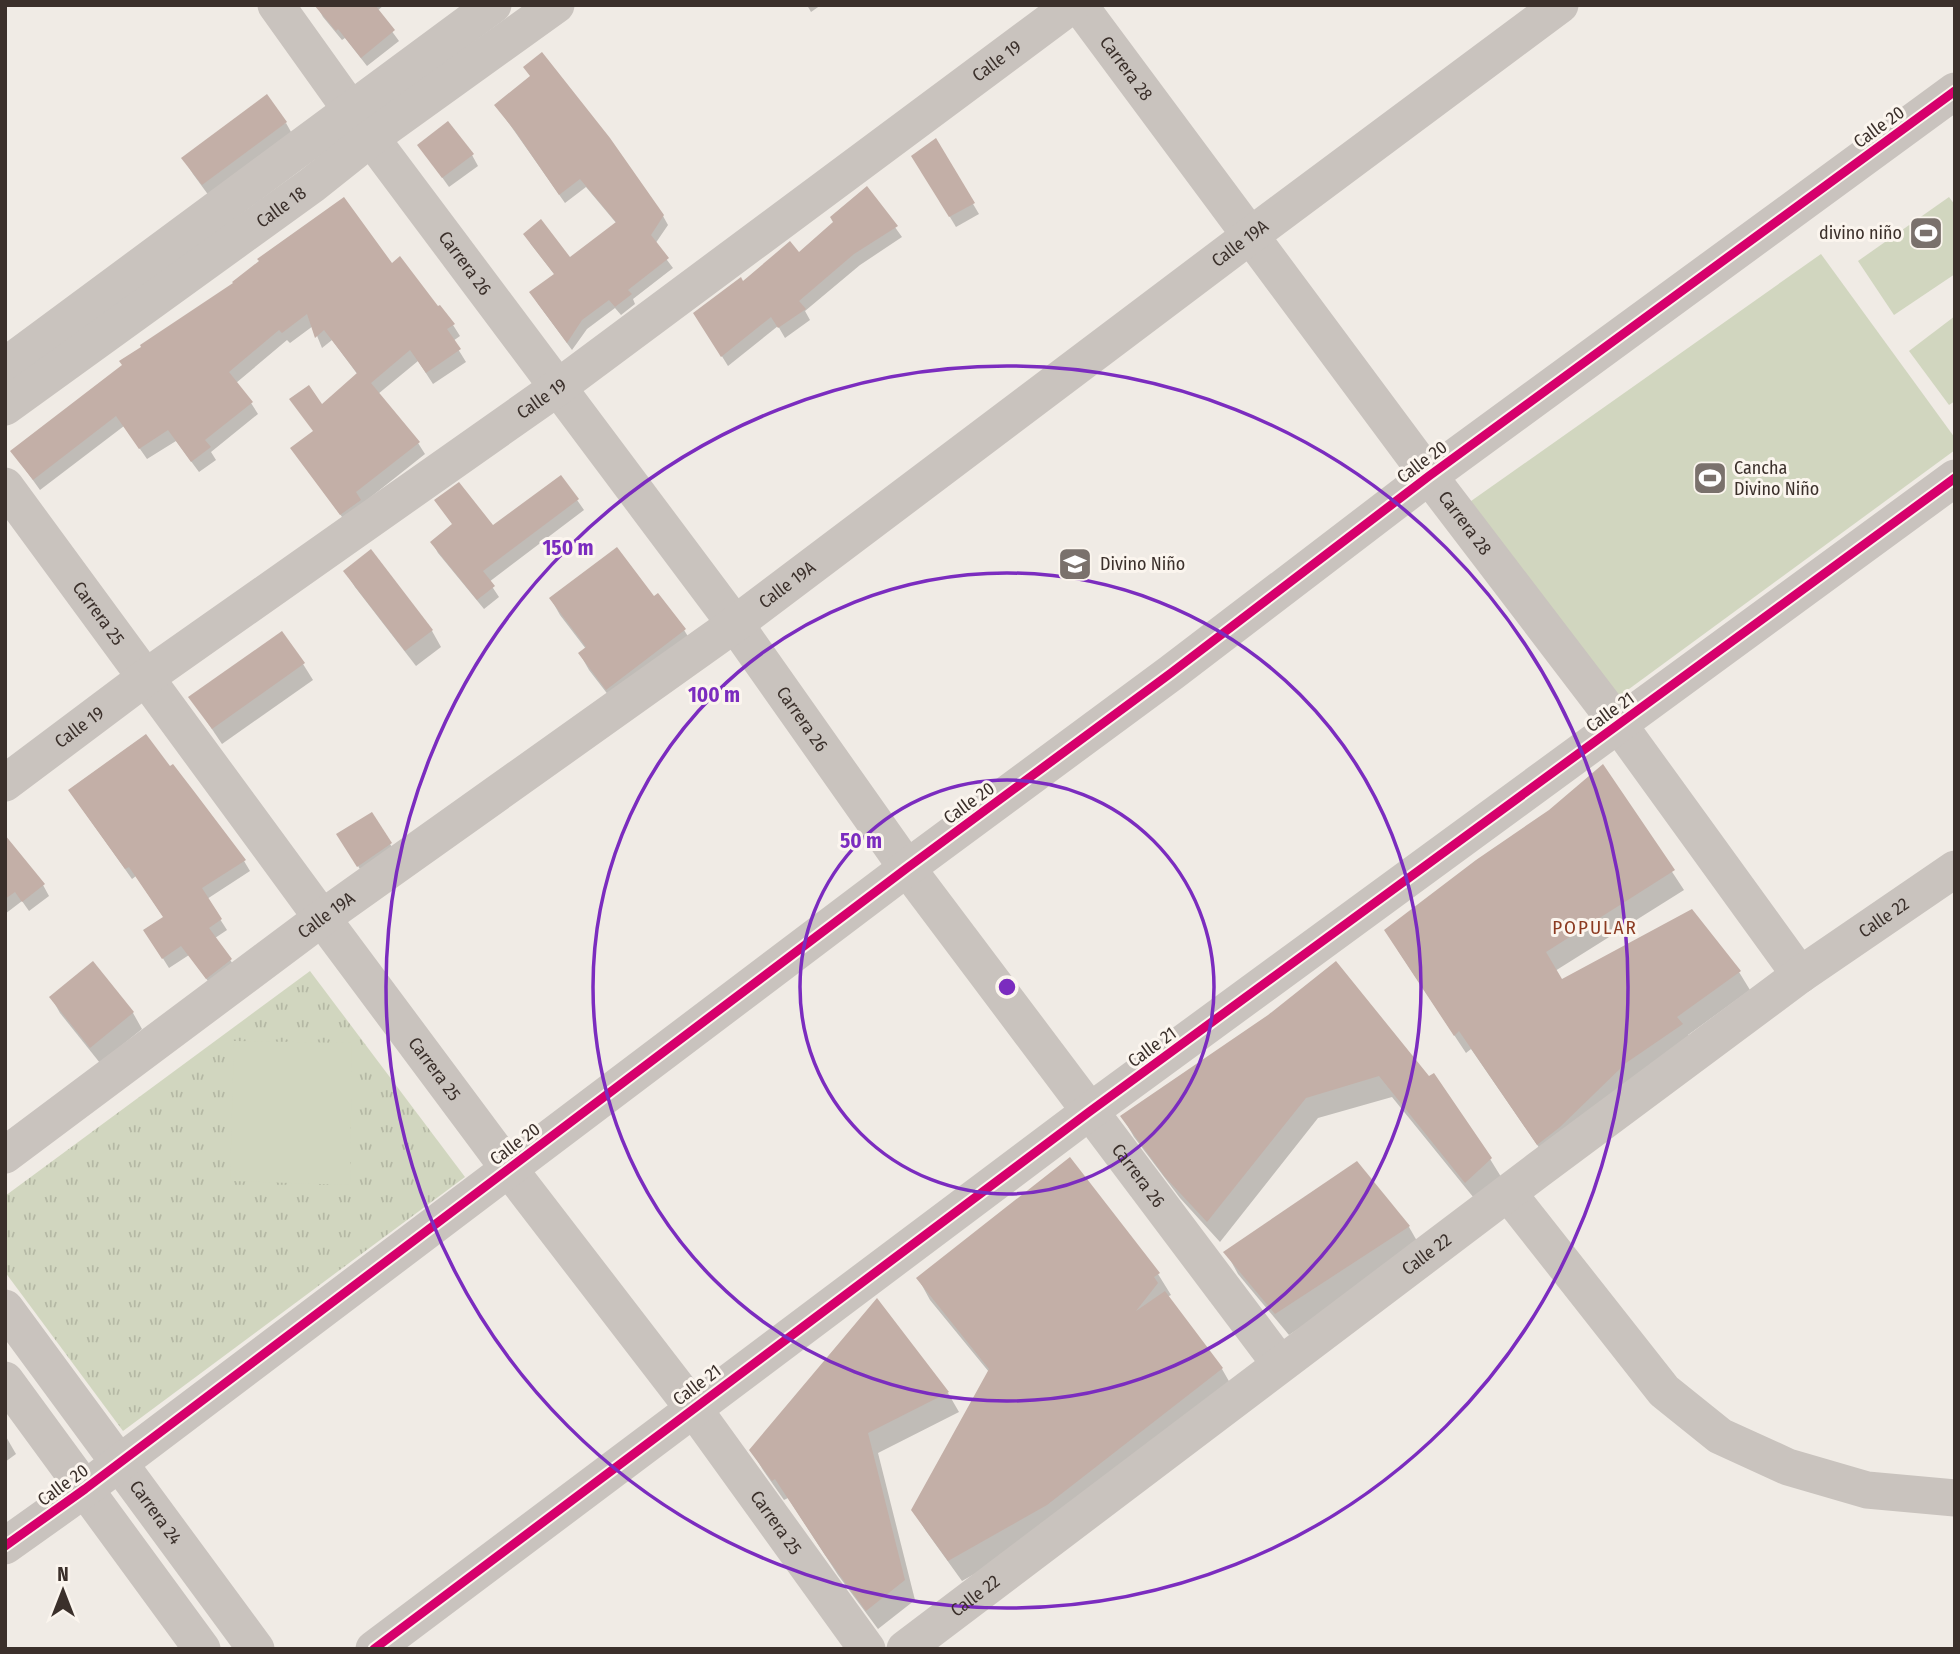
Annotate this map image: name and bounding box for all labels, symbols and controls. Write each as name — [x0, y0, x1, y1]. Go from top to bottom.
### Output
street label: Carrera 28 — [1095, 32, 1157, 105]
street label: Calle 19 — [968, 35, 1026, 86]
street label: Calle 20 — [1849, 101, 1909, 153]
street label: Calle 18 — [252, 182, 311, 233]
sports icon: divino niño — [1907, 214, 1945, 252]
street label: Calle 19A — [1207, 215, 1273, 272]
place label: divino niño — [1819, 222, 1902, 244]
street label: Carrera 26 — [434, 227, 496, 300]
street label: Calle 19 — [512, 374, 571, 424]
street label: Calle 20 — [1392, 436, 1452, 488]
place label: Cancha Divino Niño — [1734, 457, 1819, 500]
sports icon: Cancha Divino Niño — [1691, 459, 1729, 497]
street label: Carrera 28 — [1434, 487, 1496, 559]
text: 150 m — [542, 535, 594, 561]
school or university icon: Divino Niño — [1056, 545, 1094, 583]
place label: Divino Niño — [1100, 553, 1185, 575]
street label: Calle 19A — [754, 556, 820, 613]
street label: Carrera 25 — [68, 577, 129, 650]
text: 100 m — [688, 682, 740, 708]
street label: Carrera 26 — [772, 682, 833, 756]
street label: Calle 21 — [1581, 687, 1639, 737]
street label: Calle 19 — [50, 702, 108, 753]
street label: Calle 20 — [939, 777, 999, 829]
text: 50 m — [840, 828, 882, 854]
street label: Calle 19A — [293, 887, 360, 943]
street label: Calle 22 — [1854, 893, 1913, 943]
district label: POPULAR — [1552, 916, 1638, 939]
centre of rings — [995, 975, 1019, 999]
street label: Calle 21 — [1123, 1022, 1181, 1072]
street label: Carrera 25 — [404, 1033, 465, 1105]
street label: Calle 20 — [485, 1118, 545, 1170]
street label: Carrera 26 — [1107, 1139, 1170, 1212]
street label: Calle 22 — [1398, 1229, 1456, 1280]
street label: Calle 21 — [669, 1360, 725, 1410]
street label: Calle 20 — [33, 1459, 93, 1511]
street label: Carrera 24 — [125, 1476, 186, 1549]
street label: Carrera 25 — [745, 1486, 806, 1559]
north arrow — [28, 1556, 98, 1626]
text: N — [57, 1563, 69, 1586]
street label: Calle 22 — [946, 1570, 1004, 1622]

